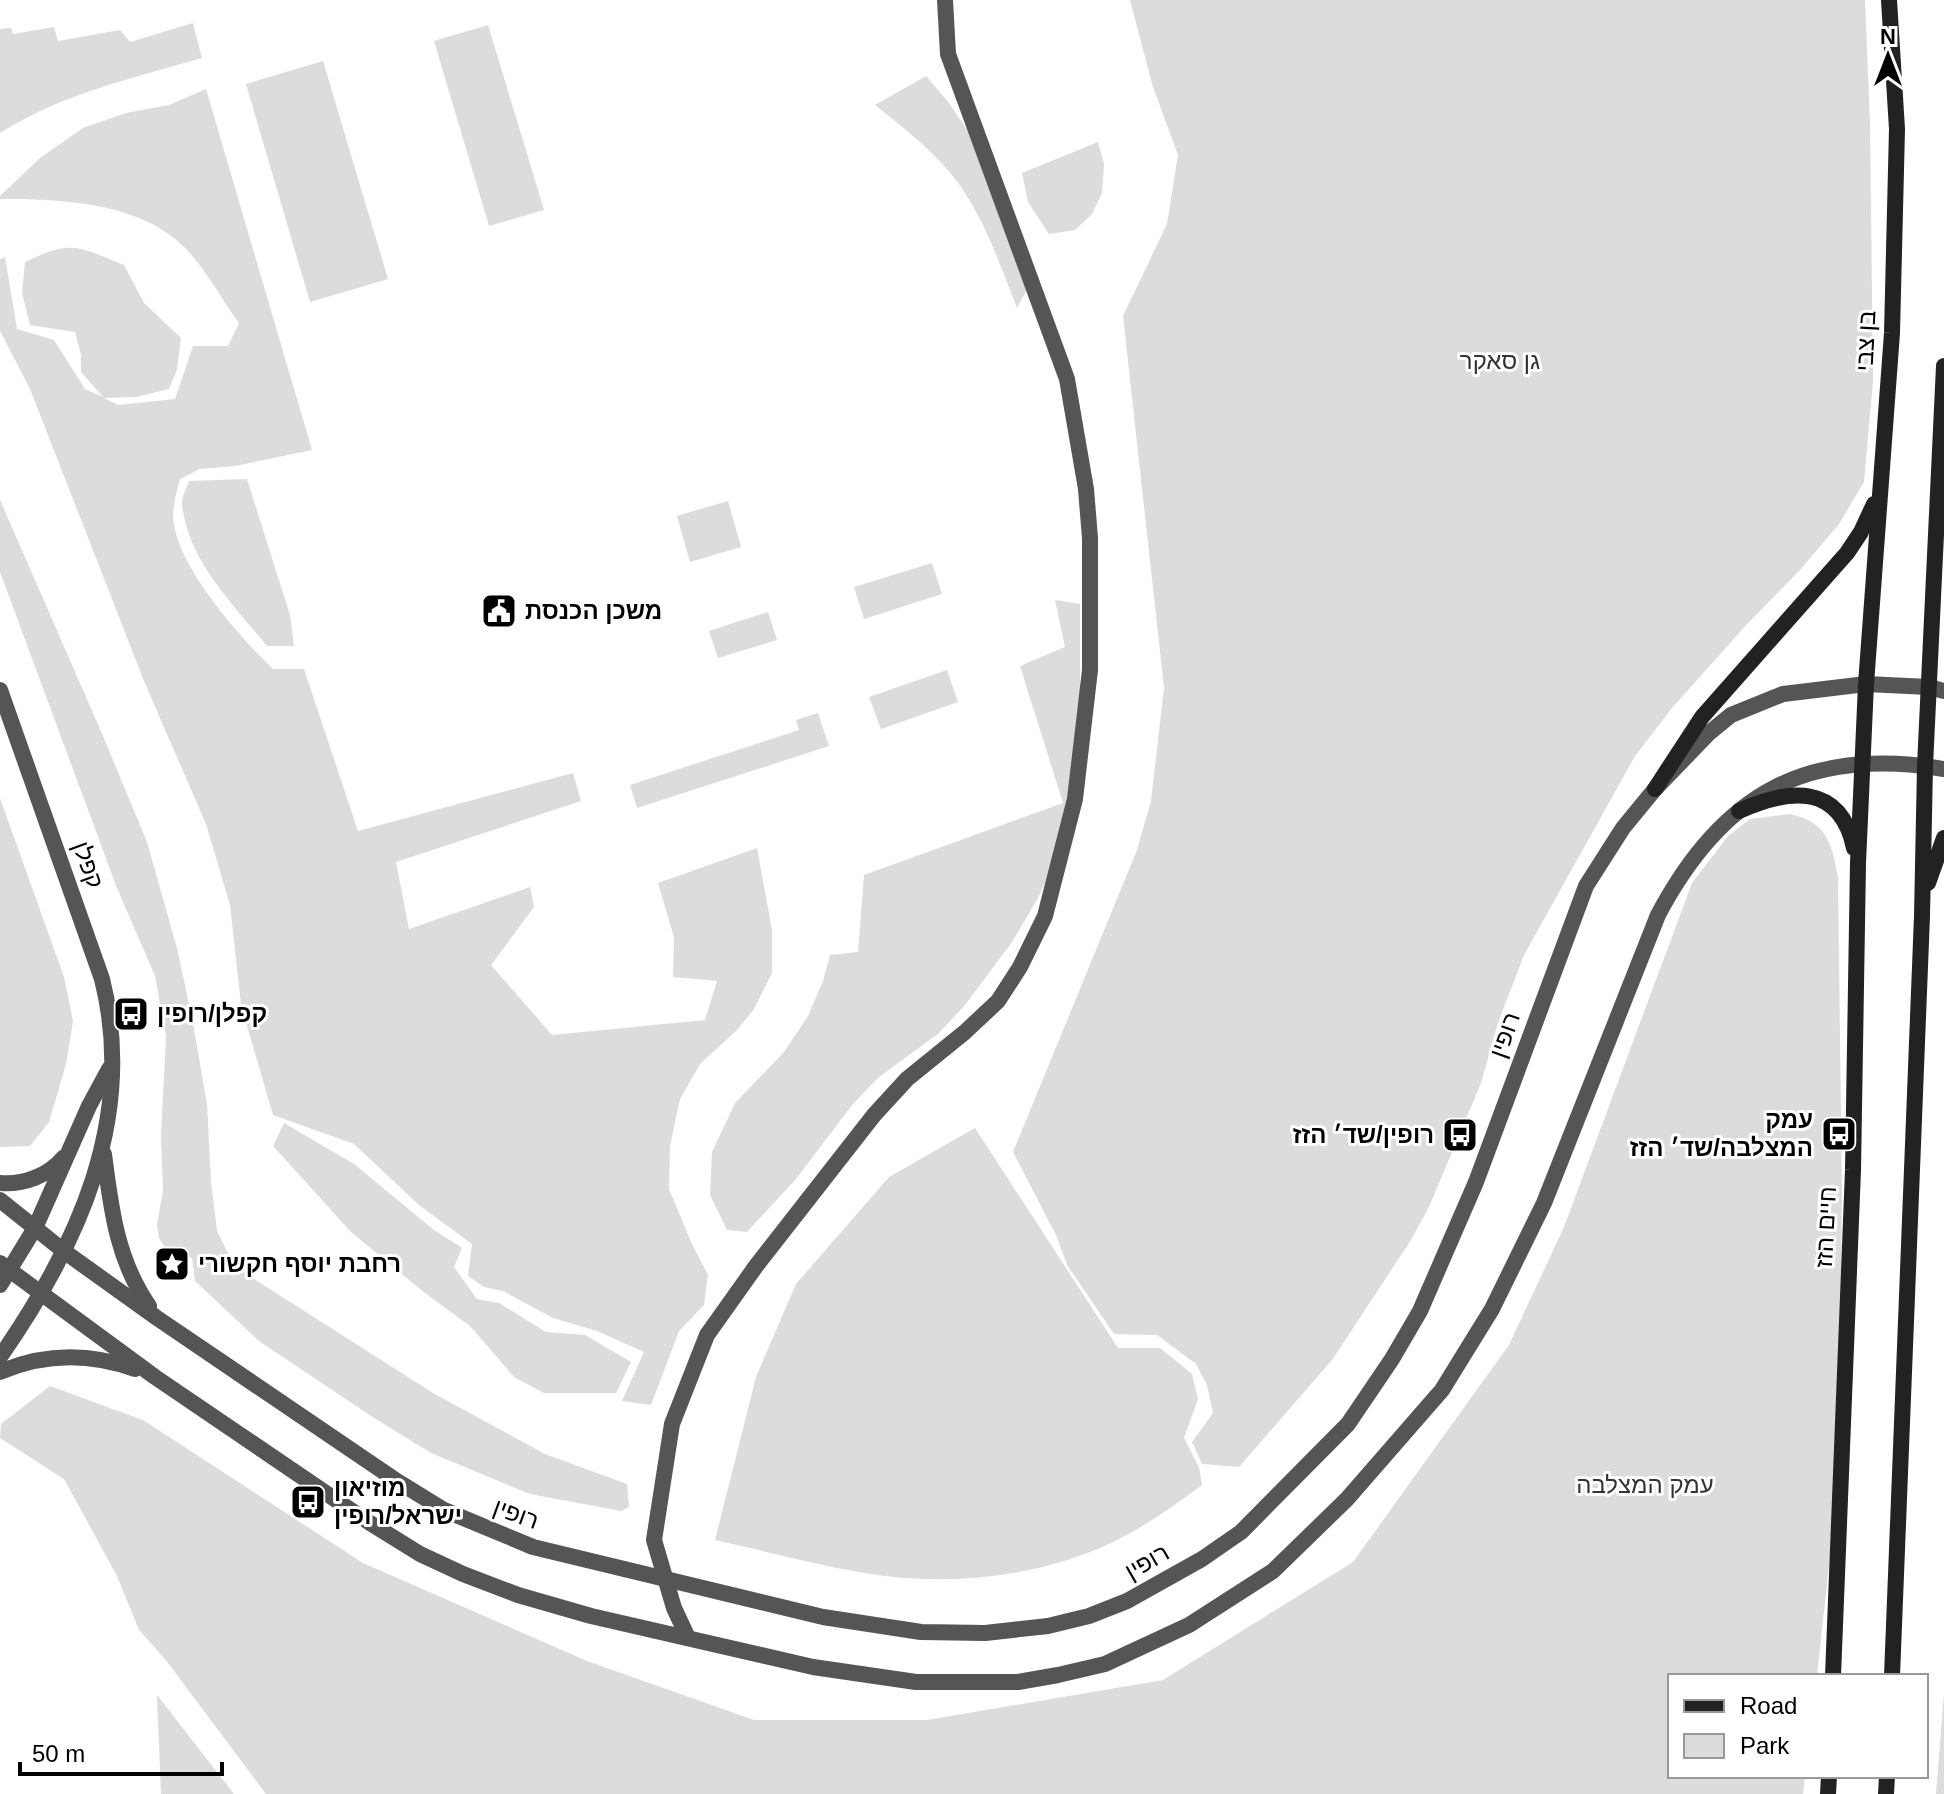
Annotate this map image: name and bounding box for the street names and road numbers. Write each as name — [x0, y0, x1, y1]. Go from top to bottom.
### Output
street label: בן צבי — [1850, 310, 1881, 372]
street label: קפלן — [68, 838, 109, 892]
street label: רופין — [1484, 1009, 1525, 1061]
street label: חיים הזז — [1810, 1186, 1841, 1268]
street label: רופין — [490, 1493, 542, 1534]
street label: רופין — [1120, 1538, 1173, 1585]

